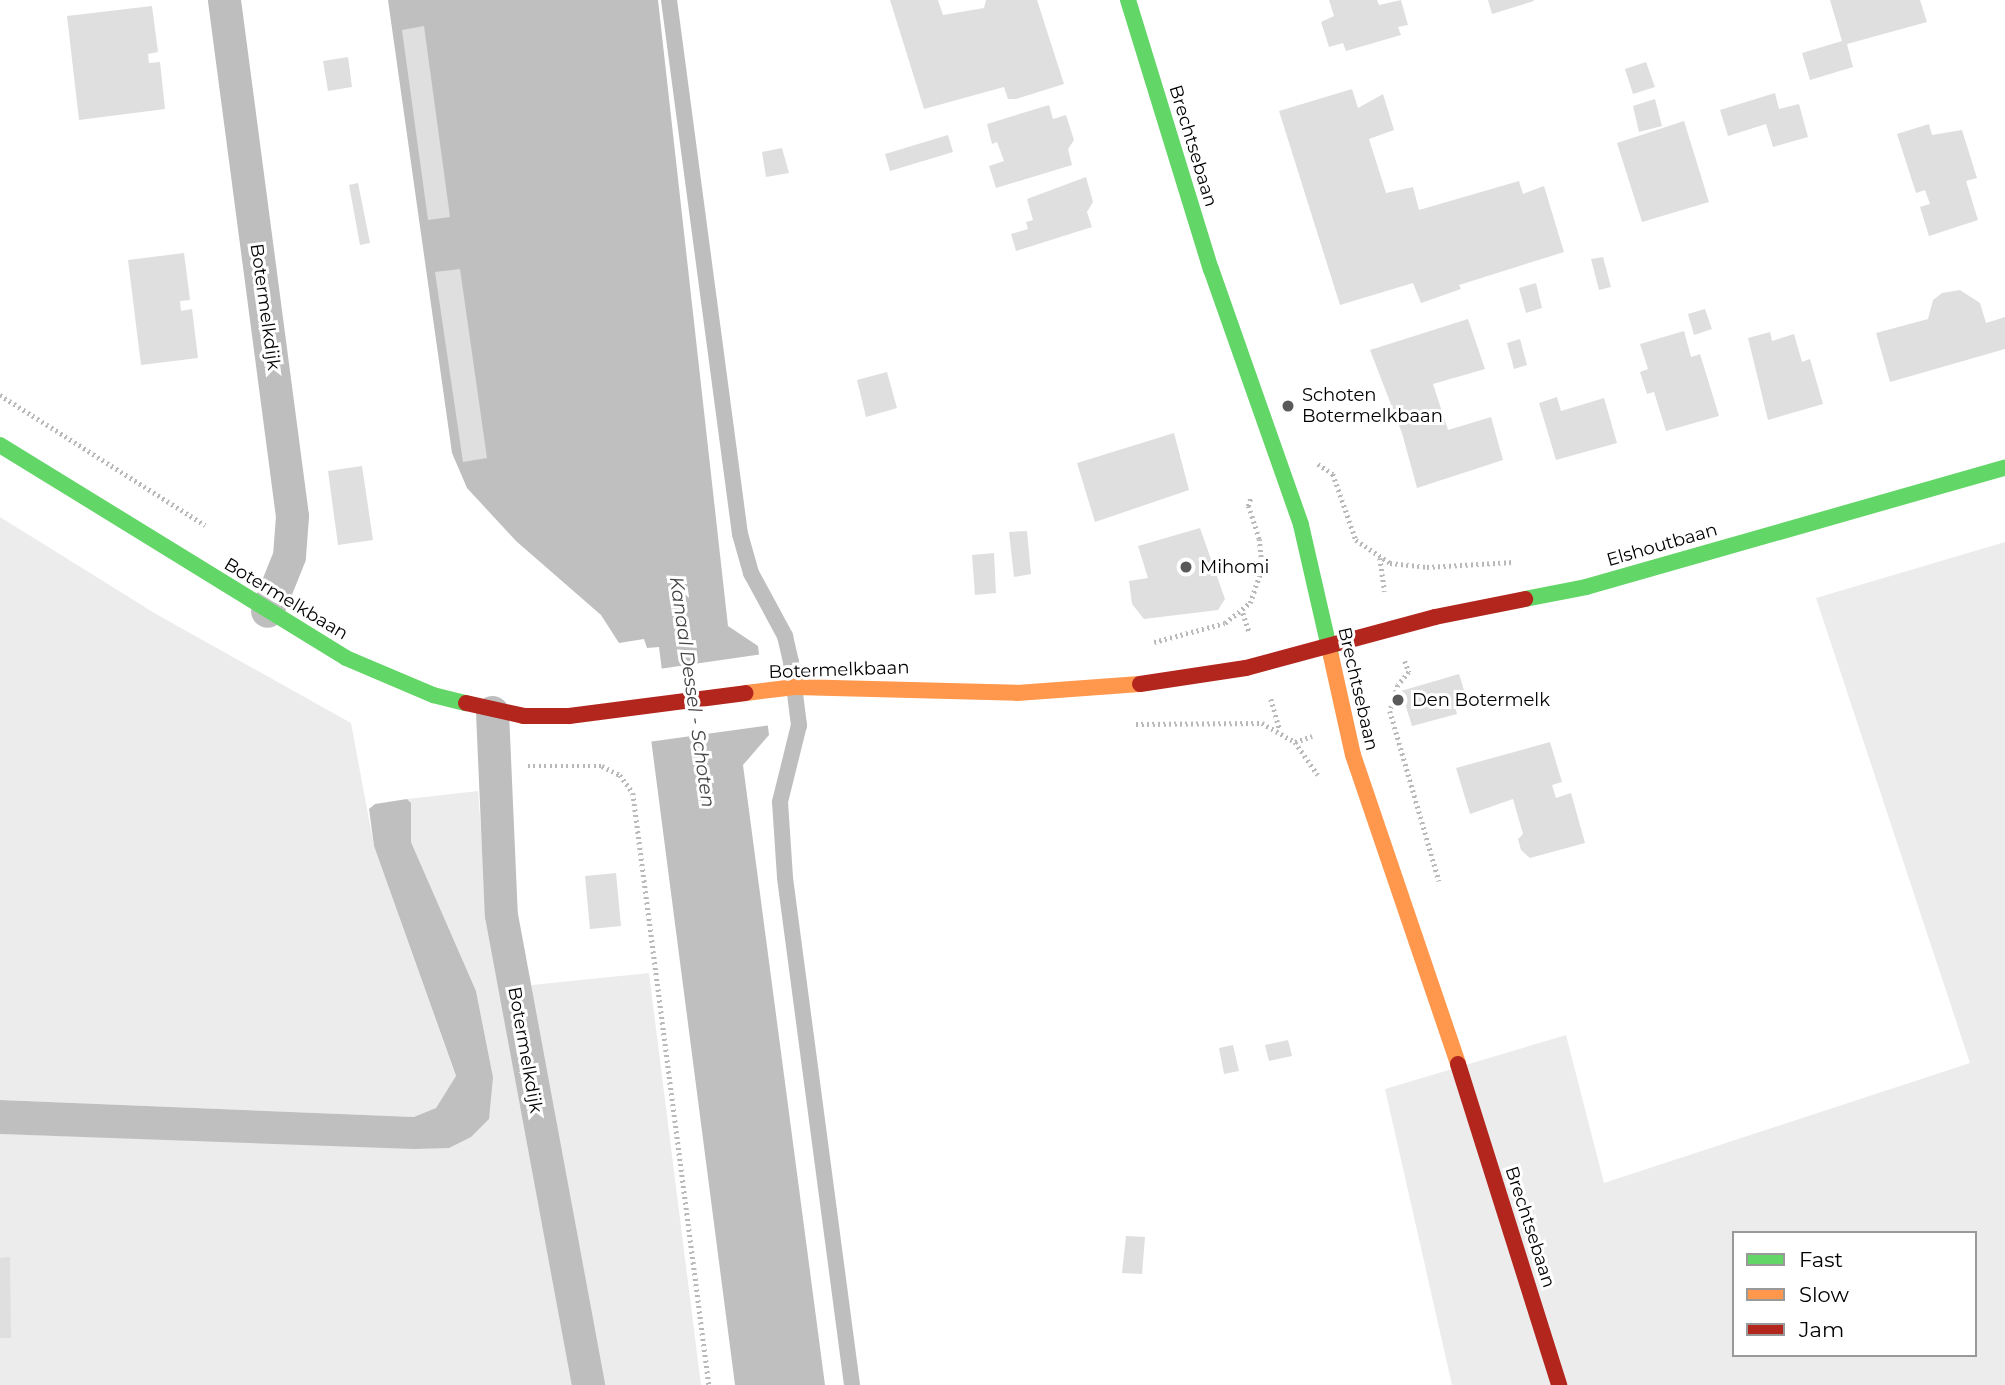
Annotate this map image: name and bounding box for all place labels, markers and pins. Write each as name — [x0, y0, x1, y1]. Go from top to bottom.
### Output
place label: Schoten Botermelkbaan — [1302, 385, 1443, 428]
marker: Schoten Botermelkbaan — [1280, 398, 1296, 414]
place label: Mihomi — [1200, 556, 1269, 578]
marker: Mihomi — [1178, 559, 1194, 575]
place label: Den Botermelk — [1412, 689, 1550, 711]
marker: Den Botermelk — [1390, 692, 1406, 708]

